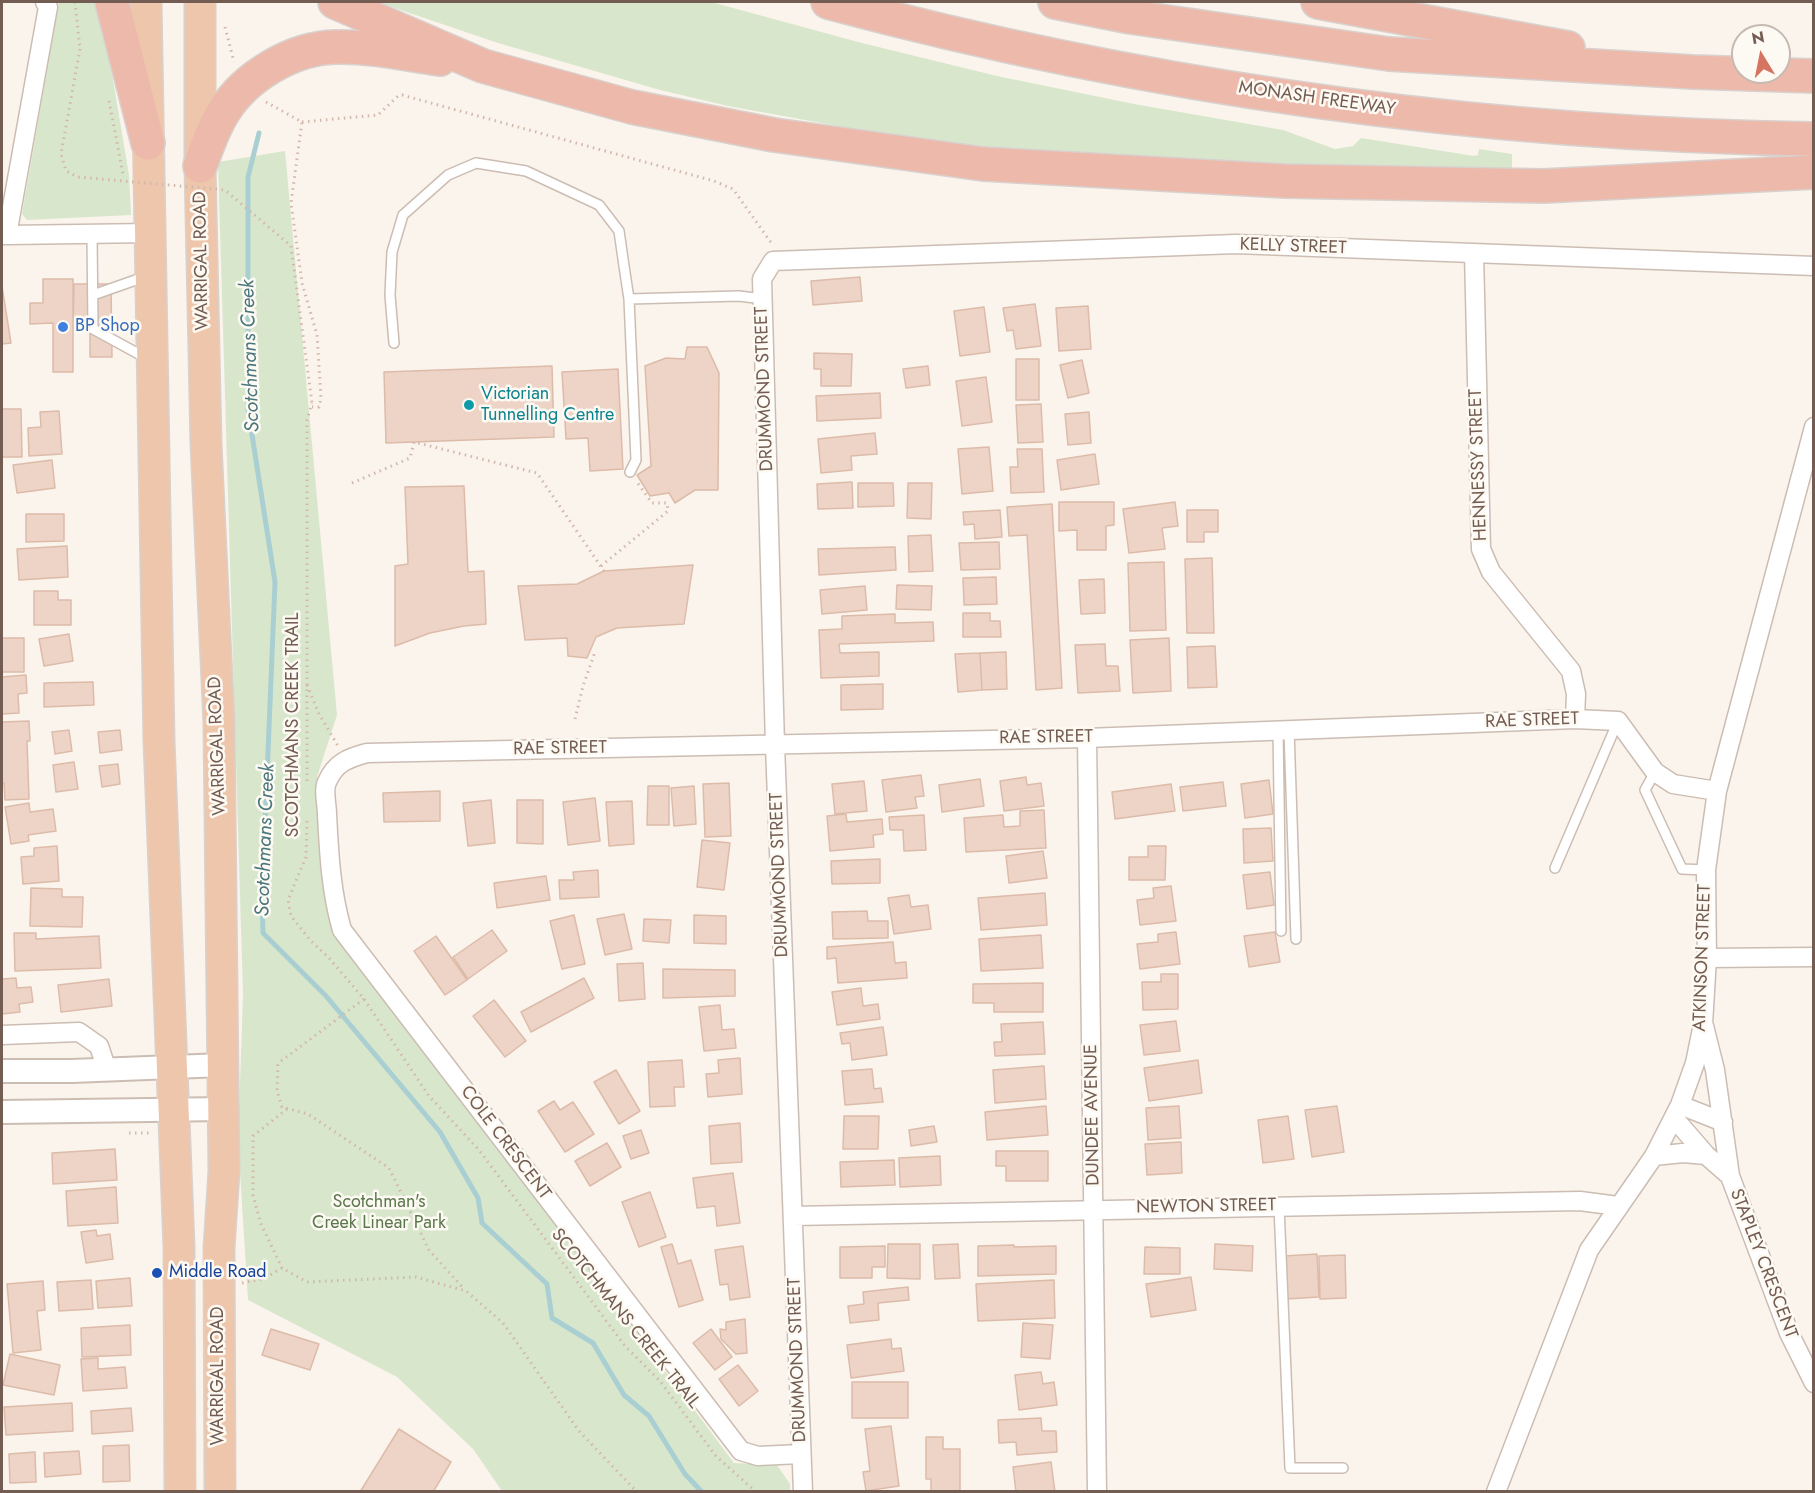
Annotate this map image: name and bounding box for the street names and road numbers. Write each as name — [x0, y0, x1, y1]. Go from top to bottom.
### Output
street label: MONASH FREEWAY — [1237, 77, 1397, 121]
street label: WARRIGAL ROAD — [190, 191, 214, 331]
street label: KELLY STREET — [1239, 234, 1347, 260]
street label: DRUMMOND STREET — [751, 306, 779, 472]
street label: HENNESSY STREET — [1466, 389, 1492, 541]
street label: SCOTCHMANS CREEK TRAIL — [283, 613, 305, 837]
street label: WARRIGAL ROAD — [205, 676, 231, 816]
street label: RAE STREET — [1485, 709, 1579, 733]
street label: RAE STREET — [999, 726, 1093, 750]
street label: RAE STREET — [513, 737, 607, 761]
street label: DRUMMOND STREET — [766, 792, 794, 958]
street label: ATKINSON STREET — [1690, 884, 1716, 1032]
street label: DUNDEE AVENUE — [1081, 1044, 1105, 1186]
street label: COLE CRESCENT — [455, 1082, 555, 1204]
street label: STAPLEY CRESCENT — [1725, 1186, 1801, 1342]
street label: NEWTON STREET — [1136, 1195, 1276, 1219]
street label: SCOTCHMANS CREEK TRAIL — [546, 1225, 704, 1413]
street label: DRUMMOND STREET — [784, 1277, 812, 1443]
street label: WARRIGAL ROAD — [208, 1306, 230, 1446]

